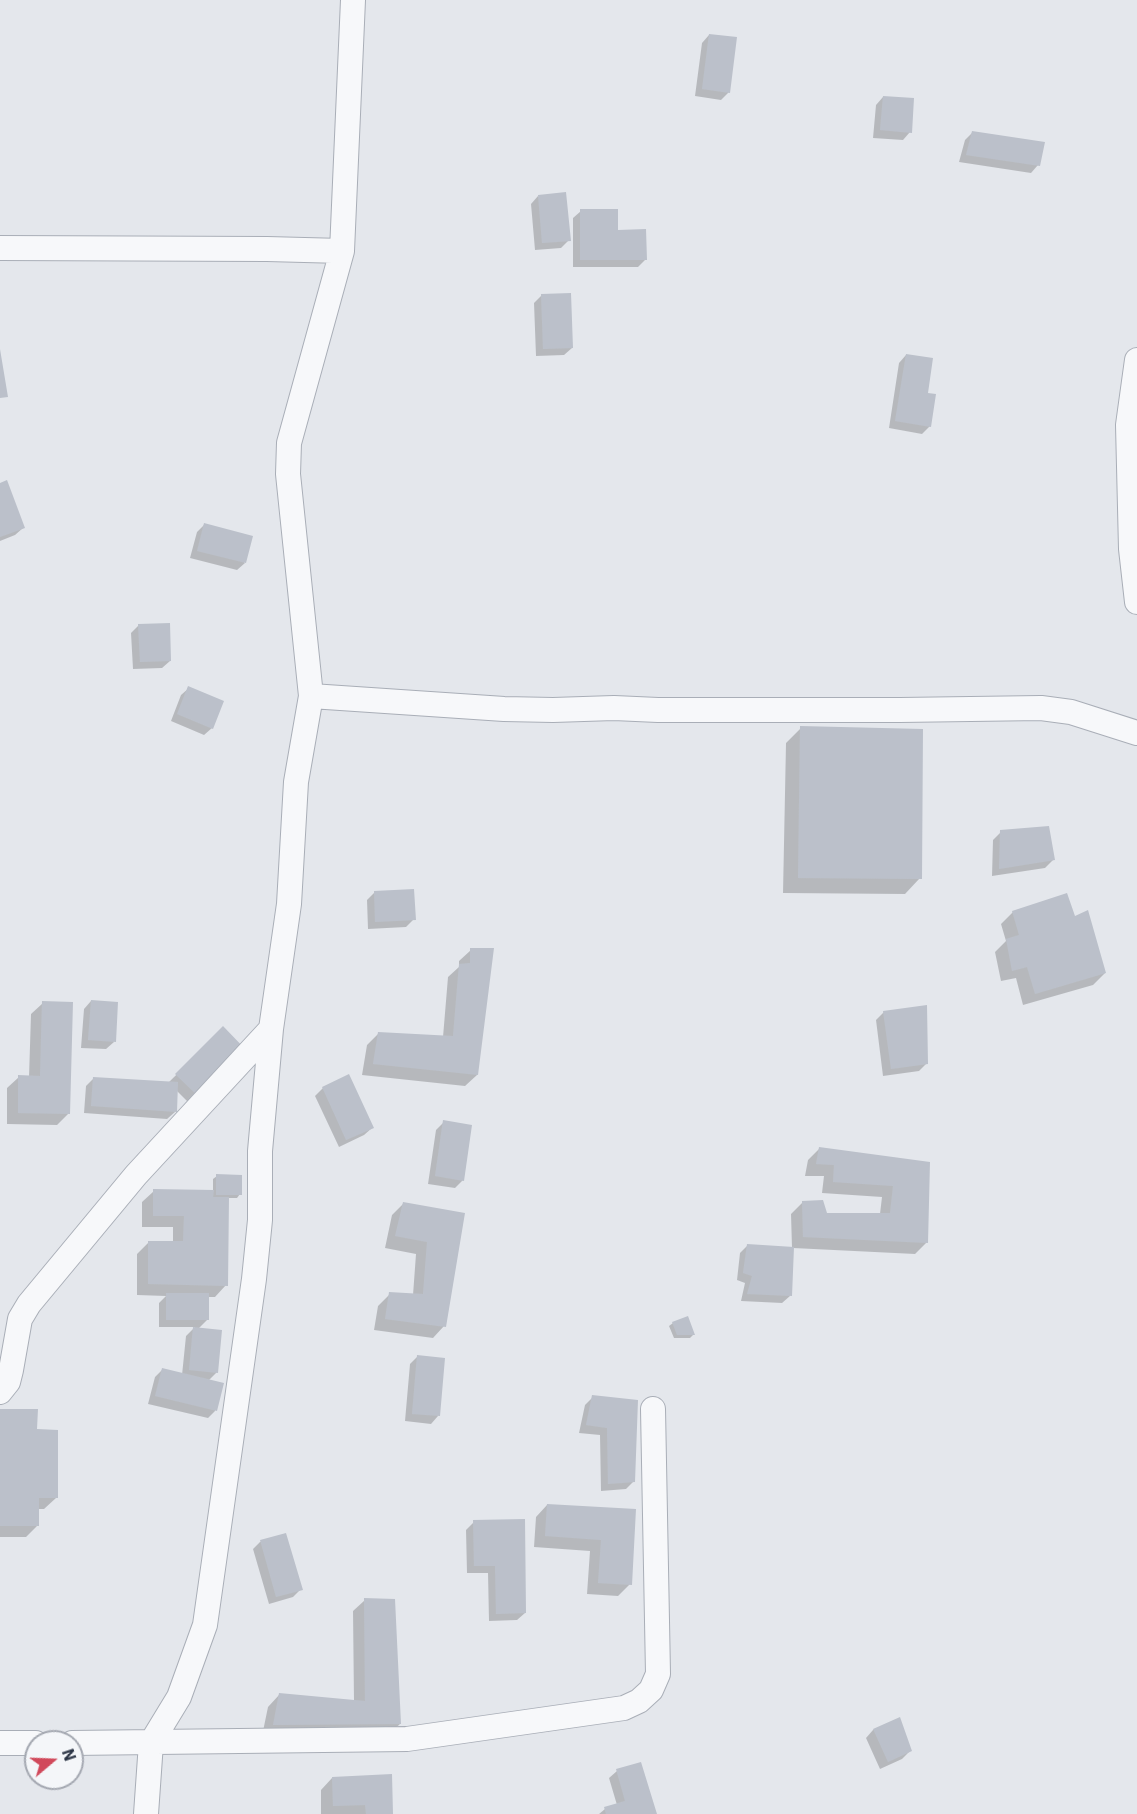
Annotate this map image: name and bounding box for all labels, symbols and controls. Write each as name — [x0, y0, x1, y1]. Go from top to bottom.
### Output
north arrow — [24, 1730, 84, 1790]
text: N — [58, 1746, 80, 1764]

